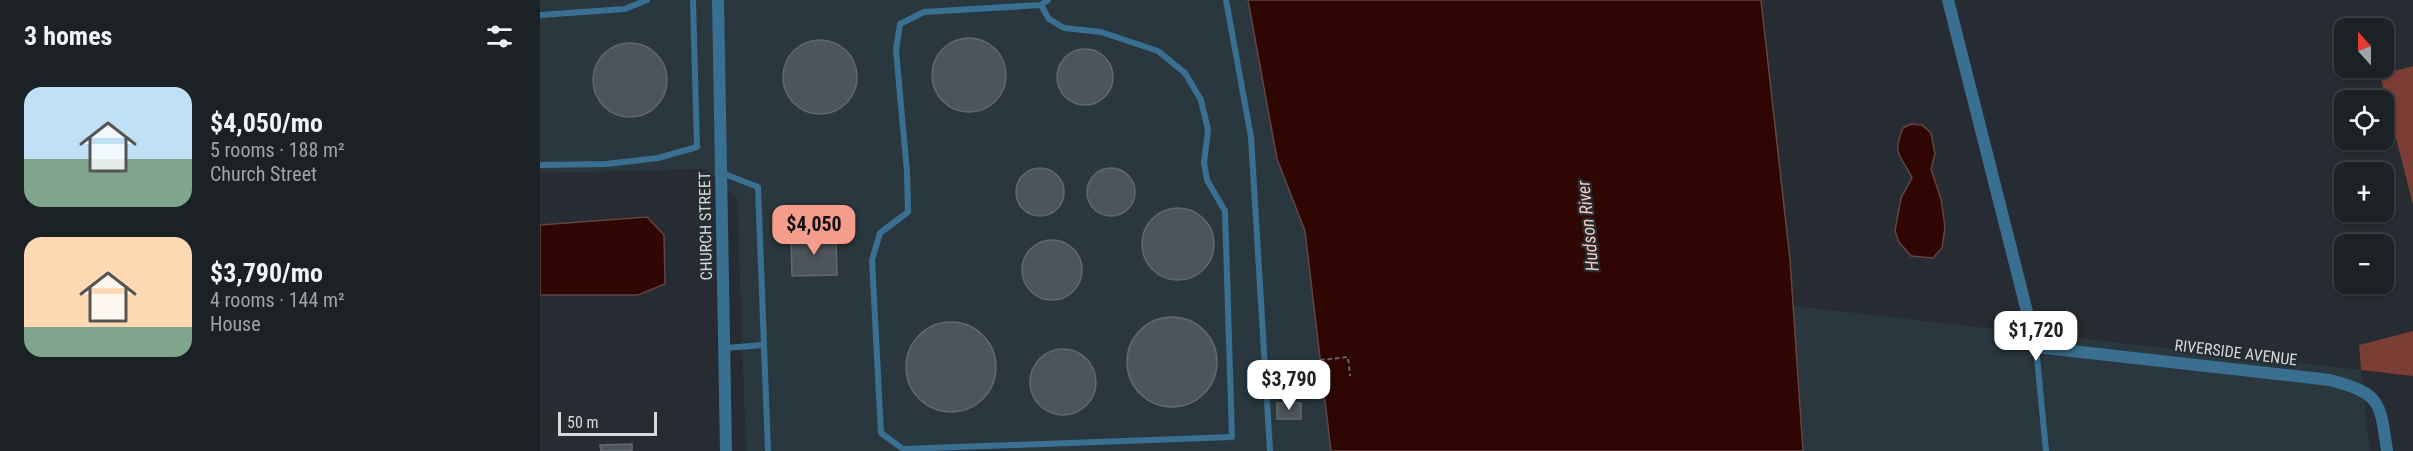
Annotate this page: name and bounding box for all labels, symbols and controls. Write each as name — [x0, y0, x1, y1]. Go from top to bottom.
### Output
north arrow — [2334, 18, 2394, 78]
map controls — [2334, 18, 2394, 294]
icon: filters — [483, 20, 516, 53]
text: 3 homes — [24, 21, 112, 51]
button: locate — [2334, 90, 2394, 150]
text: $4,050/mo — [210, 108, 323, 138]
icon: home — [72, 111, 144, 183]
text: 5 rooms · 188 m² — [210, 138, 345, 162]
text: Church Street — [210, 162, 317, 186]
button: + — [2334, 162, 2394, 222]
street label: CHURCH STREET — [695, 172, 716, 280]
water label: Hudson River — [1572, 179, 1603, 273]
pin: $4,050 — [765, 205, 863, 256]
text: $4,050 — [786, 212, 842, 236]
button: − — [2334, 234, 2394, 294]
text: $3,790/mo — [210, 258, 323, 288]
icon: home — [72, 261, 144, 333]
text: 4 rooms · 144 m² — [210, 288, 345, 312]
pin: $1,720 — [1987, 311, 2085, 362]
text: House — [210, 312, 261, 336]
text: $1,720 — [2008, 318, 2064, 342]
street label: RIVERSIDE AVENUE — [2174, 336, 2298, 369]
pin: $3,790 — [1240, 360, 1338, 411]
text: $3,790 — [1261, 367, 1317, 391]
scale bar — [558, 409, 657, 436]
text: 50 m — [567, 413, 599, 432]

